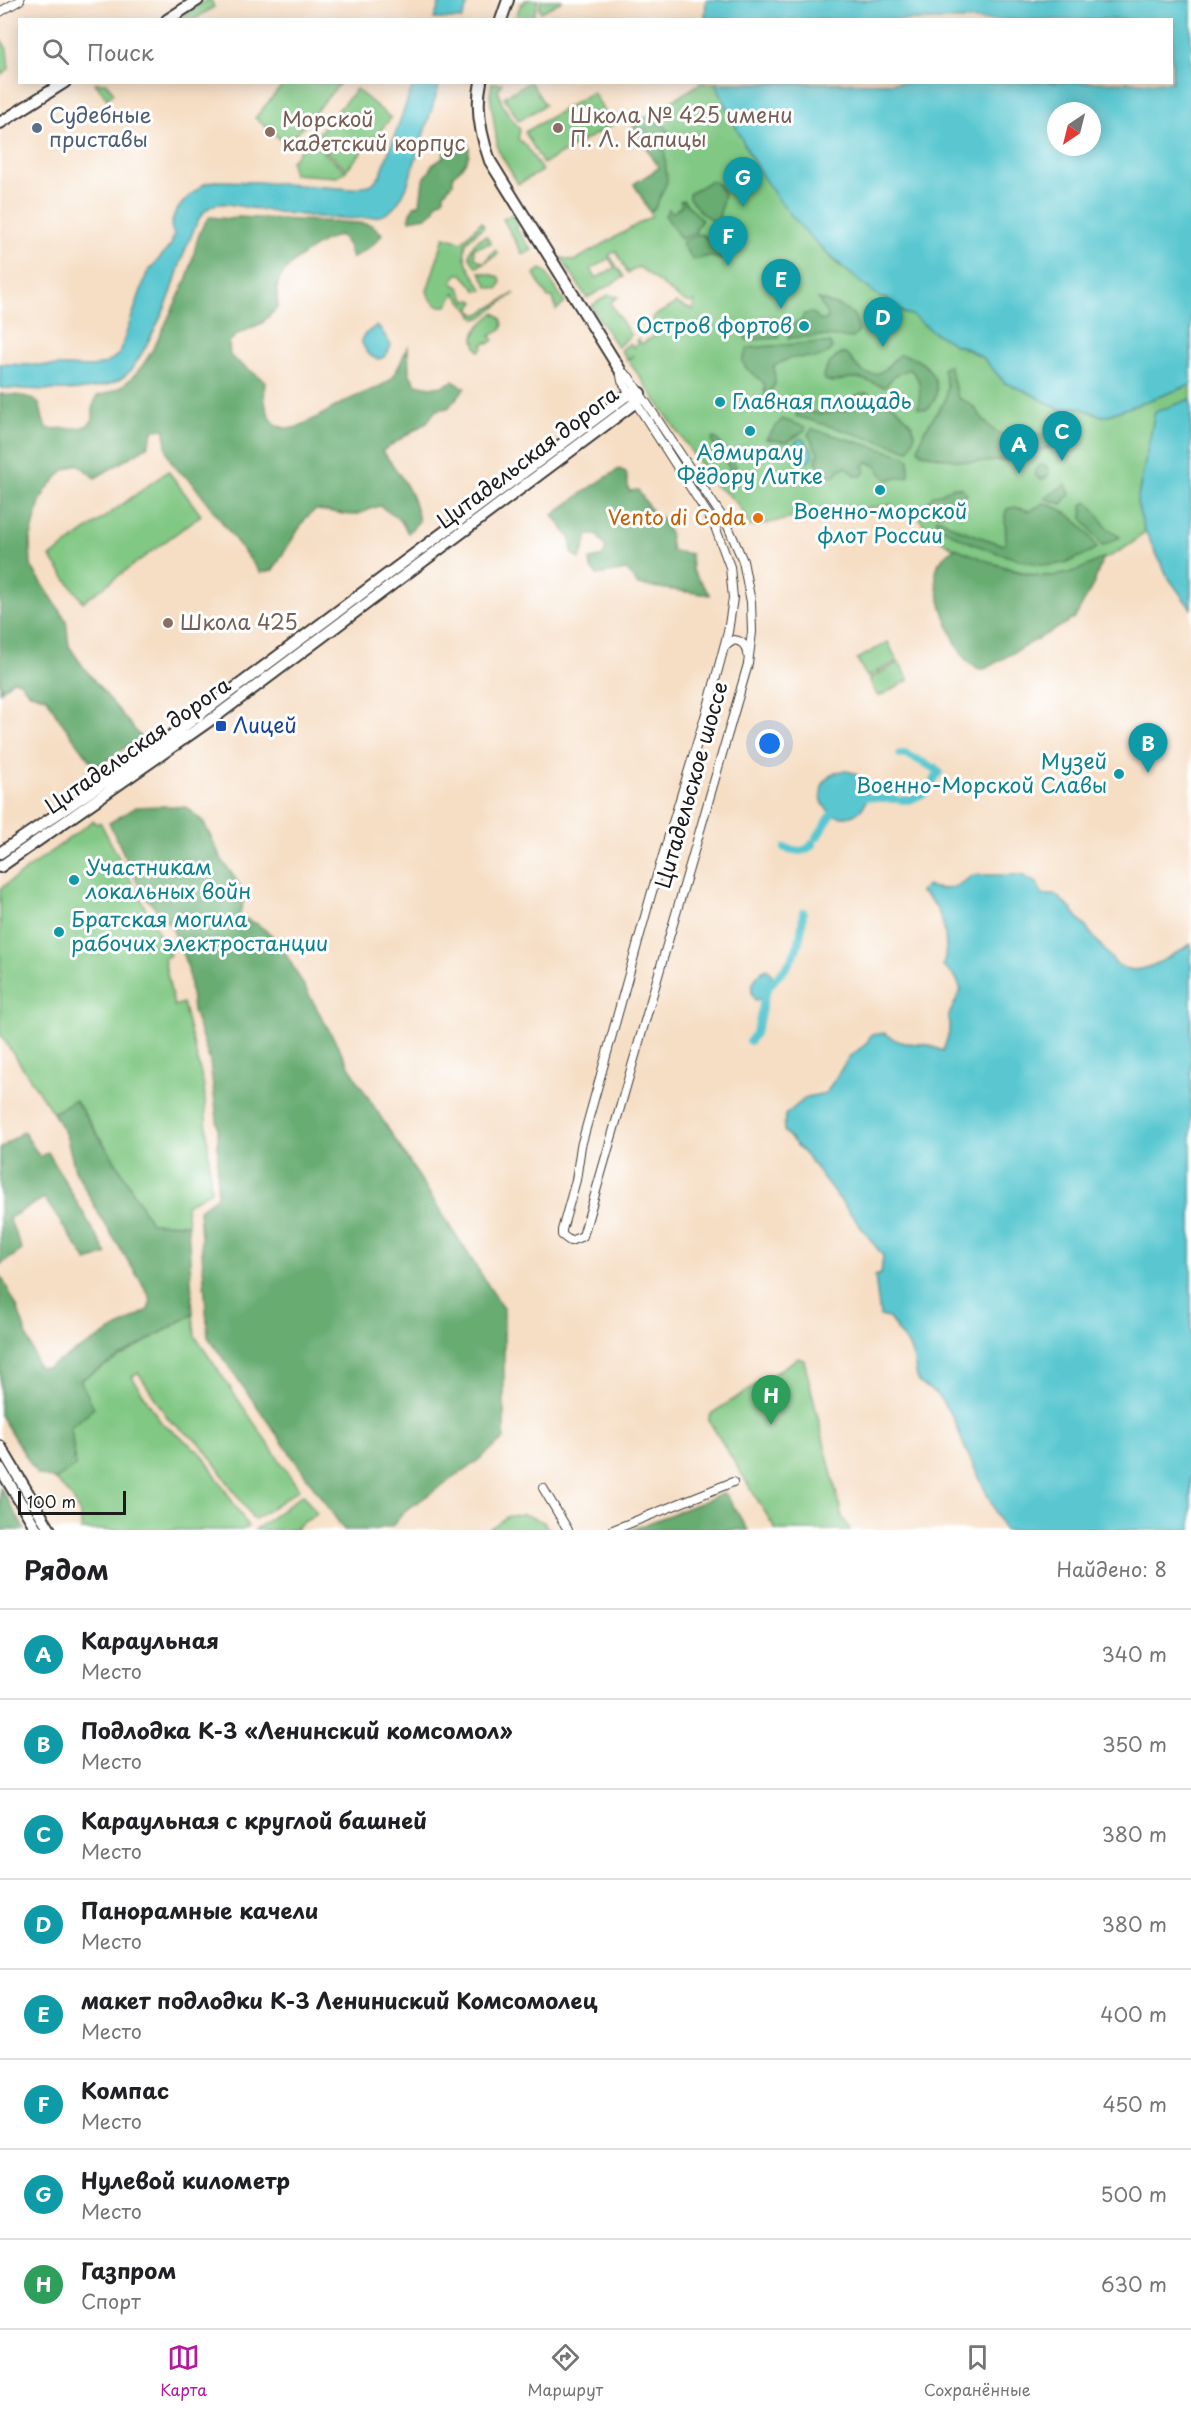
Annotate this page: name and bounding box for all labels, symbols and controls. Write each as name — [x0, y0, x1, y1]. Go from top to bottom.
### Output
search box — [18, 18, 1173, 84]
icon: search — [39, 35, 72, 68]
text: Поиск — [87, 35, 154, 68]
place label: Судебные приставы — [49, 98, 152, 154]
place label: Школа № 425 имени П. Л. Капицы — [570, 98, 793, 154]
place label: Морской кадетский корпус — [282, 102, 465, 158]
north arrow — [1047, 102, 1101, 156]
marker: Судебные приставы — [30, 121, 44, 135]
marker: Школа № 425 имени П. Л. Капицы — [551, 121, 565, 135]
marker: Морской кадетский корпус — [263, 125, 277, 139]
pin: G — [724, 158, 762, 207]
pin: F — [708, 216, 748, 266]
pin: E — [762, 260, 800, 309]
pin: D — [864, 298, 902, 347]
place label: Остров фортов — [636, 308, 792, 340]
marker: Остров фортов — [797, 319, 811, 333]
street label: Цитадельская дорога — [429, 377, 624, 535]
place label: Главная площадь — [732, 384, 911, 416]
marker: Главная площадь — [713, 395, 727, 409]
pin: C — [1042, 412, 1082, 461]
marker: Адмиралу Фёдору Литке — [743, 424, 757, 438]
pin: A — [1000, 424, 1038, 474]
place label: Адмиралу Фёдору Литке — [677, 435, 823, 491]
marker: Военно-морской флот России — [873, 483, 887, 497]
place label: Военно-морской флот России — [793, 494, 967, 550]
place label: Vento di Coda — [608, 500, 746, 532]
marker: Vento di Coda — [751, 511, 765, 525]
place label: Школа 425 — [180, 605, 298, 637]
marker: Школа 425 — [161, 616, 175, 630]
street label: Цитадельская дорога — [37, 668, 236, 821]
street label: Цитадельское шоссе — [645, 677, 735, 892]
place label: Лицей — [233, 708, 297, 740]
marker: Лицей — [214, 719, 228, 733]
pin: B — [1128, 724, 1168, 773]
your location — [755, 729, 784, 758]
place label: Музей Военно-Морской Славы — [856, 744, 1107, 800]
marker: Музей Военно-Морской Славы — [1112, 767, 1126, 781]
place label: Участникам локальных войн — [85, 850, 251, 906]
marker: Участникам локальных войн — [67, 873, 81, 887]
place label: Братская могила рабочих электростанции — [71, 902, 328, 958]
marker: Братская могила рабочих электростанции — [52, 925, 66, 939]
pin: H — [752, 1376, 790, 1425]
scale bar — [18, 1488, 126, 1516]
text: 100 m — [27, 1489, 76, 1513]
text: Рядом — [24, 1550, 109, 1589]
text: Найдено: 8 — [1057, 1554, 1167, 1584]
text: Караульная — [81, 1623, 219, 1656]
text: A — [36, 1639, 51, 1669]
text: 340 m — [1102, 1639, 1167, 1669]
text: Место — [81, 1656, 142, 1686]
text: Подлодка К-3 «Ленинский комсомол» — [81, 1713, 513, 1746]
text: B — [37, 1729, 50, 1759]
text: 350 m — [1102, 1729, 1167, 1759]
text: Место — [81, 1746, 142, 1776]
text: Караульная с круглой башней — [81, 1803, 427, 1836]
text: C — [36, 1819, 51, 1849]
text: 380 m — [1101, 1819, 1167, 1849]
text: Место — [81, 1836, 142, 1866]
text: Панорамные качели — [81, 1893, 319, 1926]
text: D — [36, 1909, 51, 1939]
text: 380 m — [1101, 1909, 1167, 1939]
text: Место — [81, 1926, 142, 1956]
text: макет подлодки К-3 Лениниский Комсомолец — [81, 1983, 597, 2016]
text: E — [37, 1999, 50, 2029]
text: 400 m — [1100, 1999, 1167, 2029]
text: Место — [81, 2016, 142, 2046]
text: Компас — [81, 2073, 169, 2106]
text: F — [38, 2089, 49, 2119]
text: 450 m — [1102, 2089, 1167, 2119]
text: Место — [81, 2106, 142, 2136]
text: Нулевой километр — [81, 2163, 290, 2196]
text: G — [35, 2179, 52, 2209]
text: 500 m — [1100, 2179, 1167, 2209]
text: Место — [81, 2196, 142, 2226]
text: Газпром — [81, 2253, 176, 2286]
text: H — [36, 2269, 51, 2299]
text: 630 m — [1101, 2269, 1167, 2299]
text: Спорт — [81, 2286, 141, 2316]
tab: Карта — [160, 2341, 207, 2401]
tab: Маршрут — [528, 2341, 603, 2401]
tab: Сохранённые — [924, 2341, 1031, 2401]

